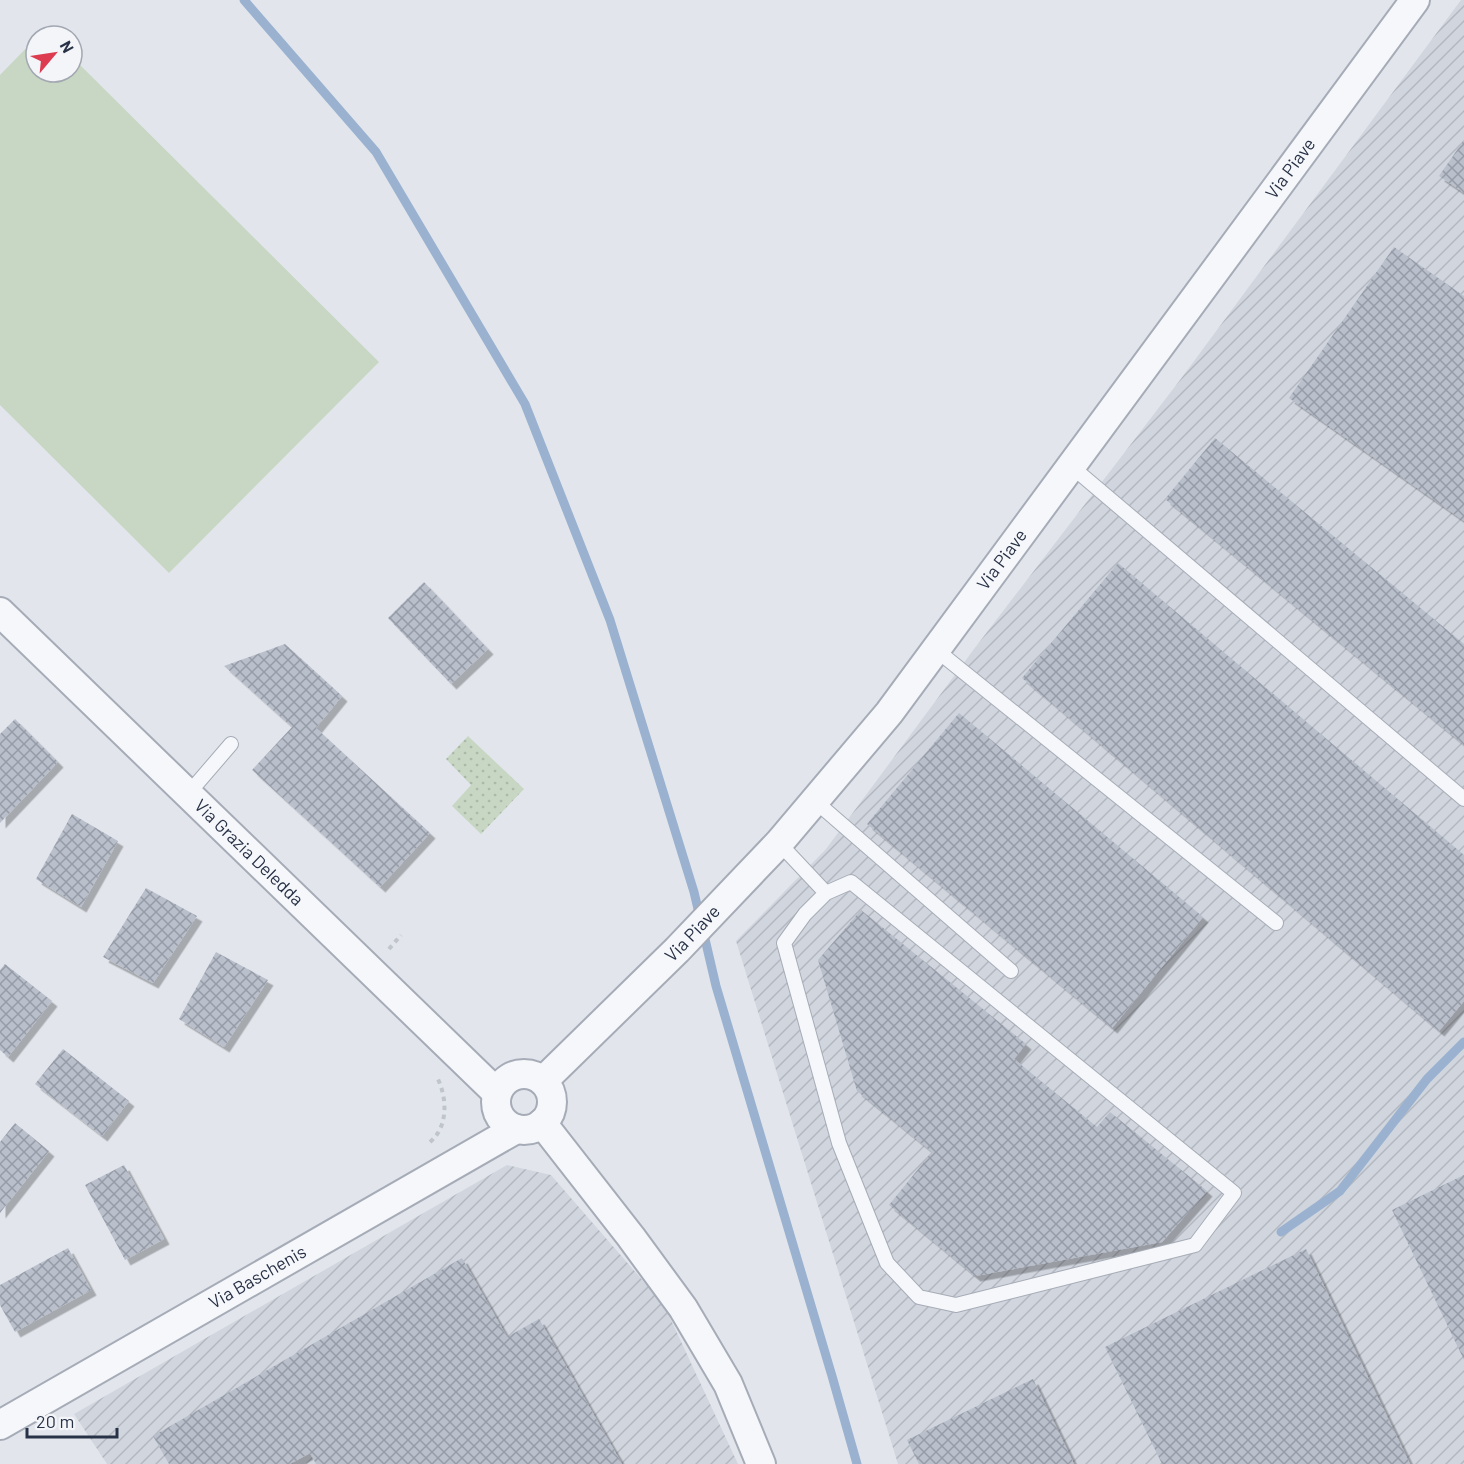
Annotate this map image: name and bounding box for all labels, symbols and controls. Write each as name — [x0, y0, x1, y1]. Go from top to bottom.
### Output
north arrow — [24, 24, 84, 84]
text: N — [57, 37, 78, 56]
street label: Via Piave — [1260, 133, 1319, 203]
street label: Via Piave — [972, 524, 1031, 594]
street label: Via Grazia Deledda — [190, 794, 309, 910]
street label: Via Piave — [660, 900, 724, 966]
street label: Via Baschenis — [205, 1240, 310, 1313]
scale bar — [27, 1401, 117, 1439]
text: 20 m — [36, 1410, 74, 1432]

